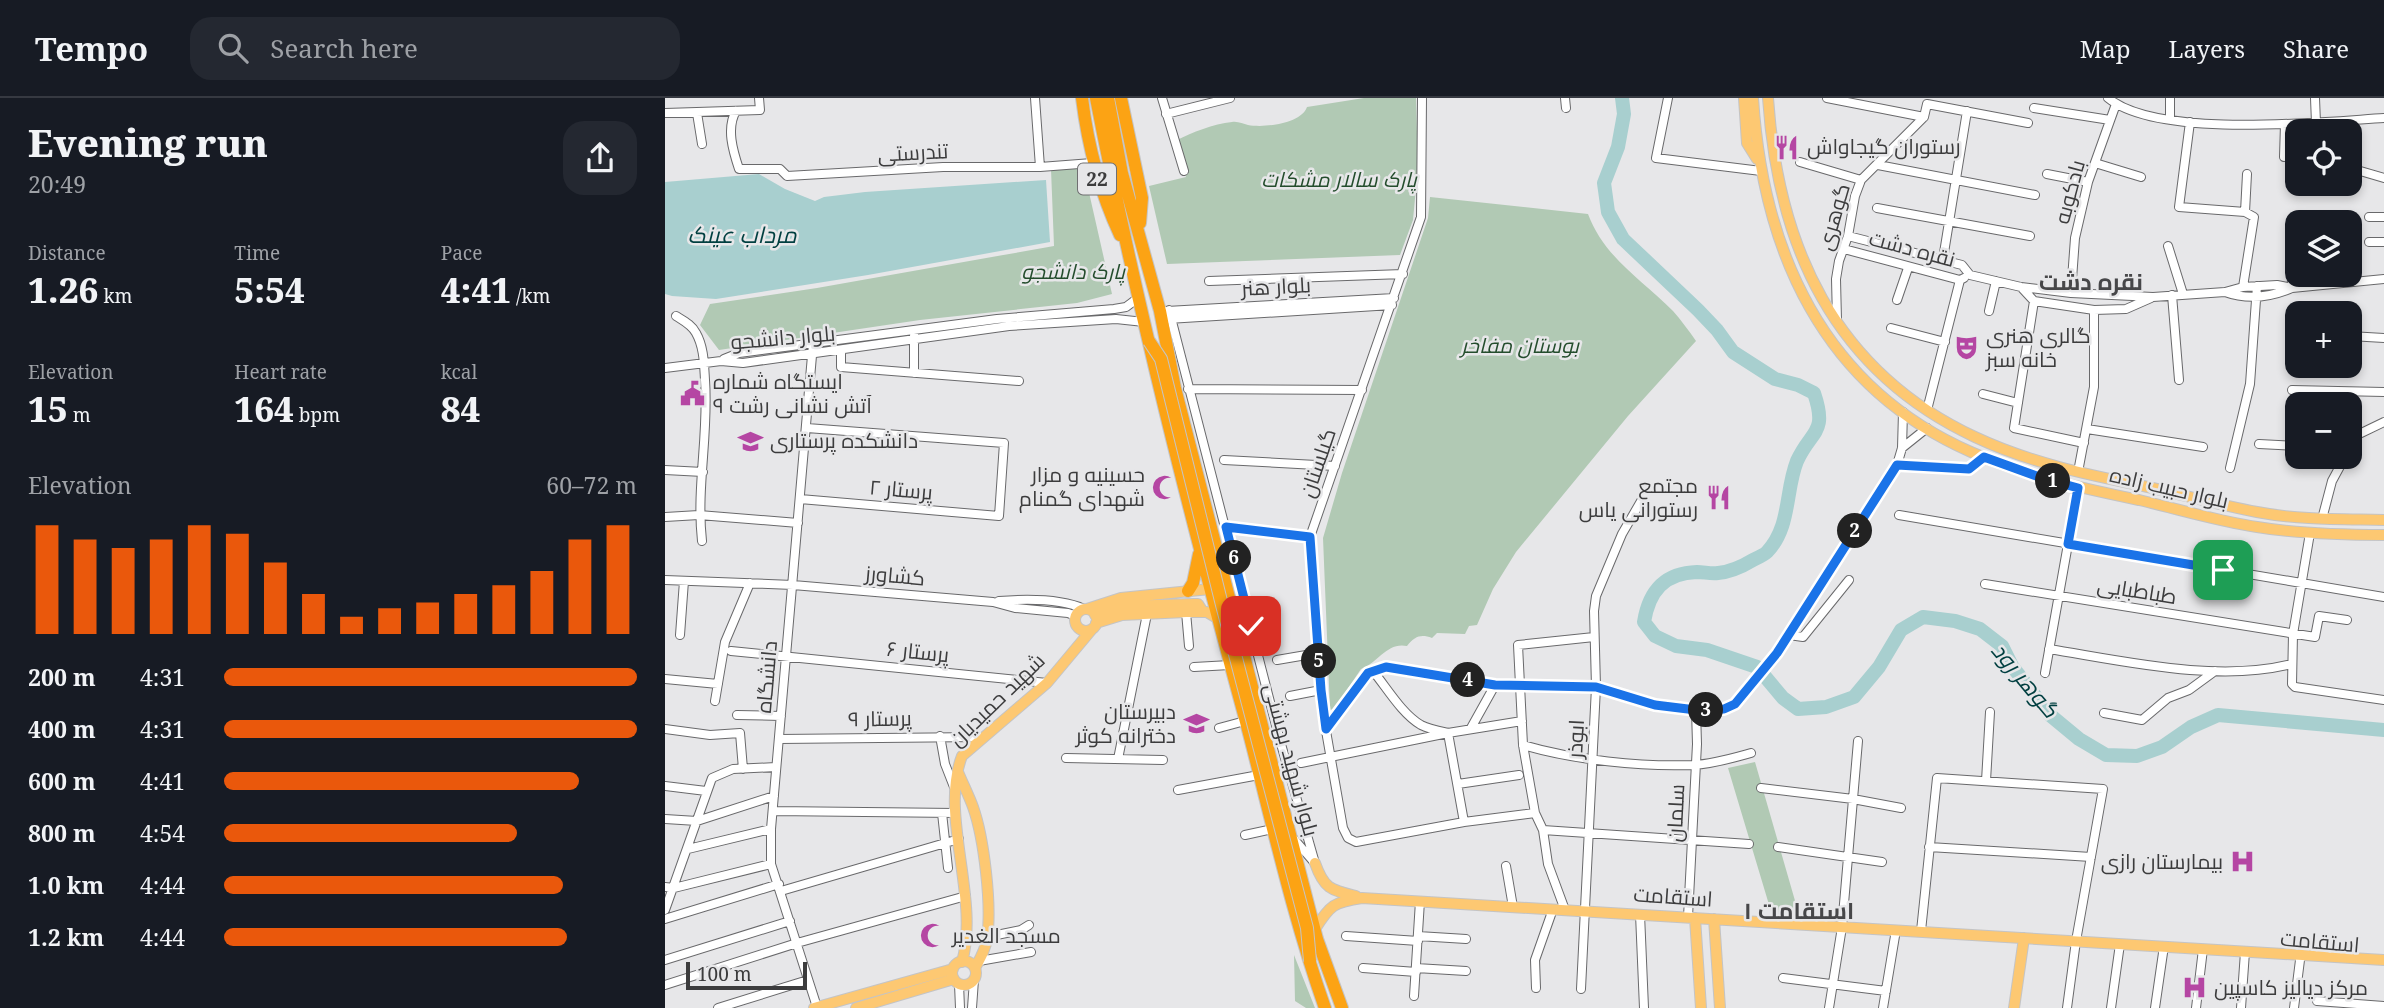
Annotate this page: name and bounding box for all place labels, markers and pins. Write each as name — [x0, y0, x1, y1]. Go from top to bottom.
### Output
place label: رستوران گیجاواش — [1807, 132, 1961, 160]
restaurant icon: رستوران گیجاواش — [1773, 133, 1801, 161]
place label: گالری هنری خانه سبز — [1985, 321, 2091, 373]
theatre icon: گالری هنری خانه سبز — [1952, 334, 1980, 362]
place label: ایستگاه شماره ۹ آتش نشانی رشت — [713, 367, 872, 419]
public building icon: ایستگاه شماره ۹ آتش نشانی رشت — [679, 380, 707, 408]
place label: دانشکده پرستاری — [770, 426, 918, 455]
school or university icon: دانشکده پرستاری — [736, 427, 764, 455]
place label: حسینیه و مزار شهدای گمنام — [1019, 460, 1145, 513]
pin: 1 — [2035, 464, 2071, 498]
place label: مجتمع رستورانی یاس — [1579, 471, 1698, 523]
mosque icon: حسینیه و مزار شهدای گمنام — [1151, 473, 1179, 501]
restaurant icon: مجتمع رستورانی یاس — [1704, 484, 1732, 512]
pin: 2 — [1837, 514, 1873, 548]
pin: 6 — [1217, 540, 1251, 575]
pin — [2193, 540, 2253, 600]
pin — [1221, 596, 1281, 656]
pin: 5 — [1301, 644, 1337, 678]
pin: 4 — [1451, 662, 1485, 698]
pin: 3 — [1689, 692, 1723, 728]
place label: دبیرستان دخترانه کوثر — [1075, 697, 1176, 749]
school or university icon: دبیرستان دخترانه کوثر — [1182, 710, 1210, 738]
place label: بیمارستان رازی — [2101, 847, 2223, 875]
hospital icon: بیمارستان رازی — [2229, 848, 2257, 876]
place label: مسجد الغدیر — [951, 921, 1061, 949]
mosque icon: مسجد الغدیر — [918, 922, 946, 950]
place label: مرکز دیالیز کاسپین — [2214, 973, 2368, 1001]
hospital icon: مرکز دیالیز کاسپین — [2180, 974, 2208, 1002]

